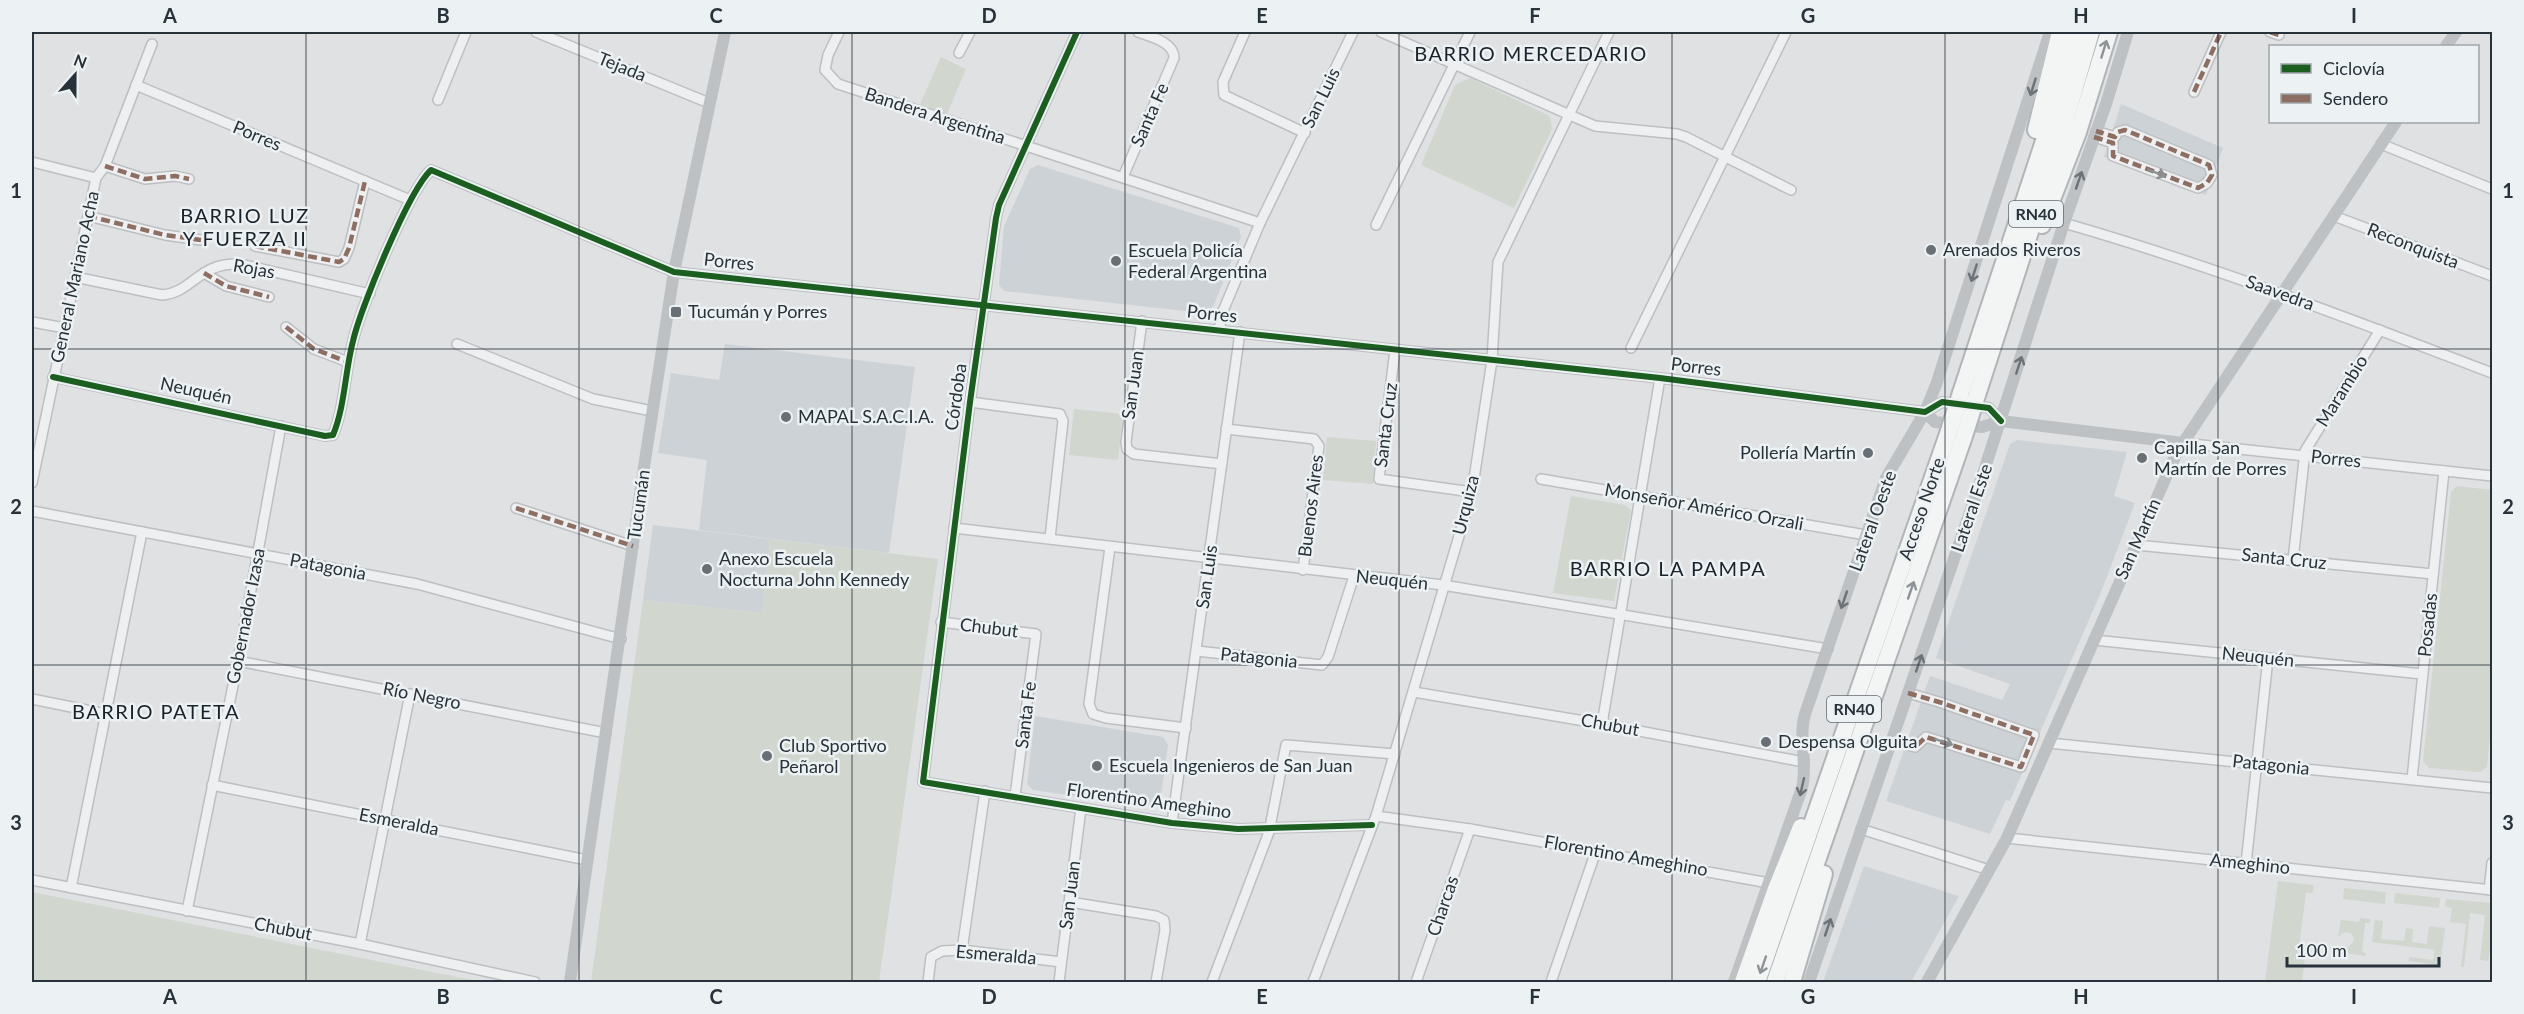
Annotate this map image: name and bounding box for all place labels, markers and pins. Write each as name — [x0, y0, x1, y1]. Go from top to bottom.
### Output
place label: Arenados Riveros — [1943, 238, 2081, 260]
place label: Escuela Policía Federal Argentina — [1128, 239, 1267, 282]
marker: Arenados Riveros — [1924, 243, 1938, 257]
marker: Escuela Policía Federal Argentina — [1109, 254, 1123, 268]
place label: Tucumán y Porres — [688, 300, 828, 322]
marker: Tucumán y Porres — [669, 305, 683, 319]
place label: MAPAL S.A.C.I.A. — [798, 405, 934, 427]
marker: MAPAL S.A.C.I.A. — [779, 410, 793, 424]
place label: Capilla San Martín de Porres — [2154, 436, 2287, 479]
place label: Pollería Martín — [1740, 441, 1856, 463]
marker: Pollería Martín — [1861, 446, 1875, 460]
marker: Capilla San Martín de Porres — [2135, 451, 2149, 465]
place label: Anexo Escuela Nocturna John Kennedy — [719, 547, 910, 590]
marker: Anexo Escuela Nocturna John Kennedy — [700, 562, 714, 576]
place label: Despensa Olguita — [1778, 730, 1917, 752]
place label: Club Sportivo Peñarol — [779, 734, 887, 777]
marker: Despensa Olguita — [1759, 735, 1773, 749]
marker: Club Sportivo Peñarol — [760, 749, 774, 763]
place label: Escuela Ingenieros de San Juan — [1109, 754, 1353, 776]
marker: Escuela Ingenieros de San Juan — [1090, 759, 1104, 773]

